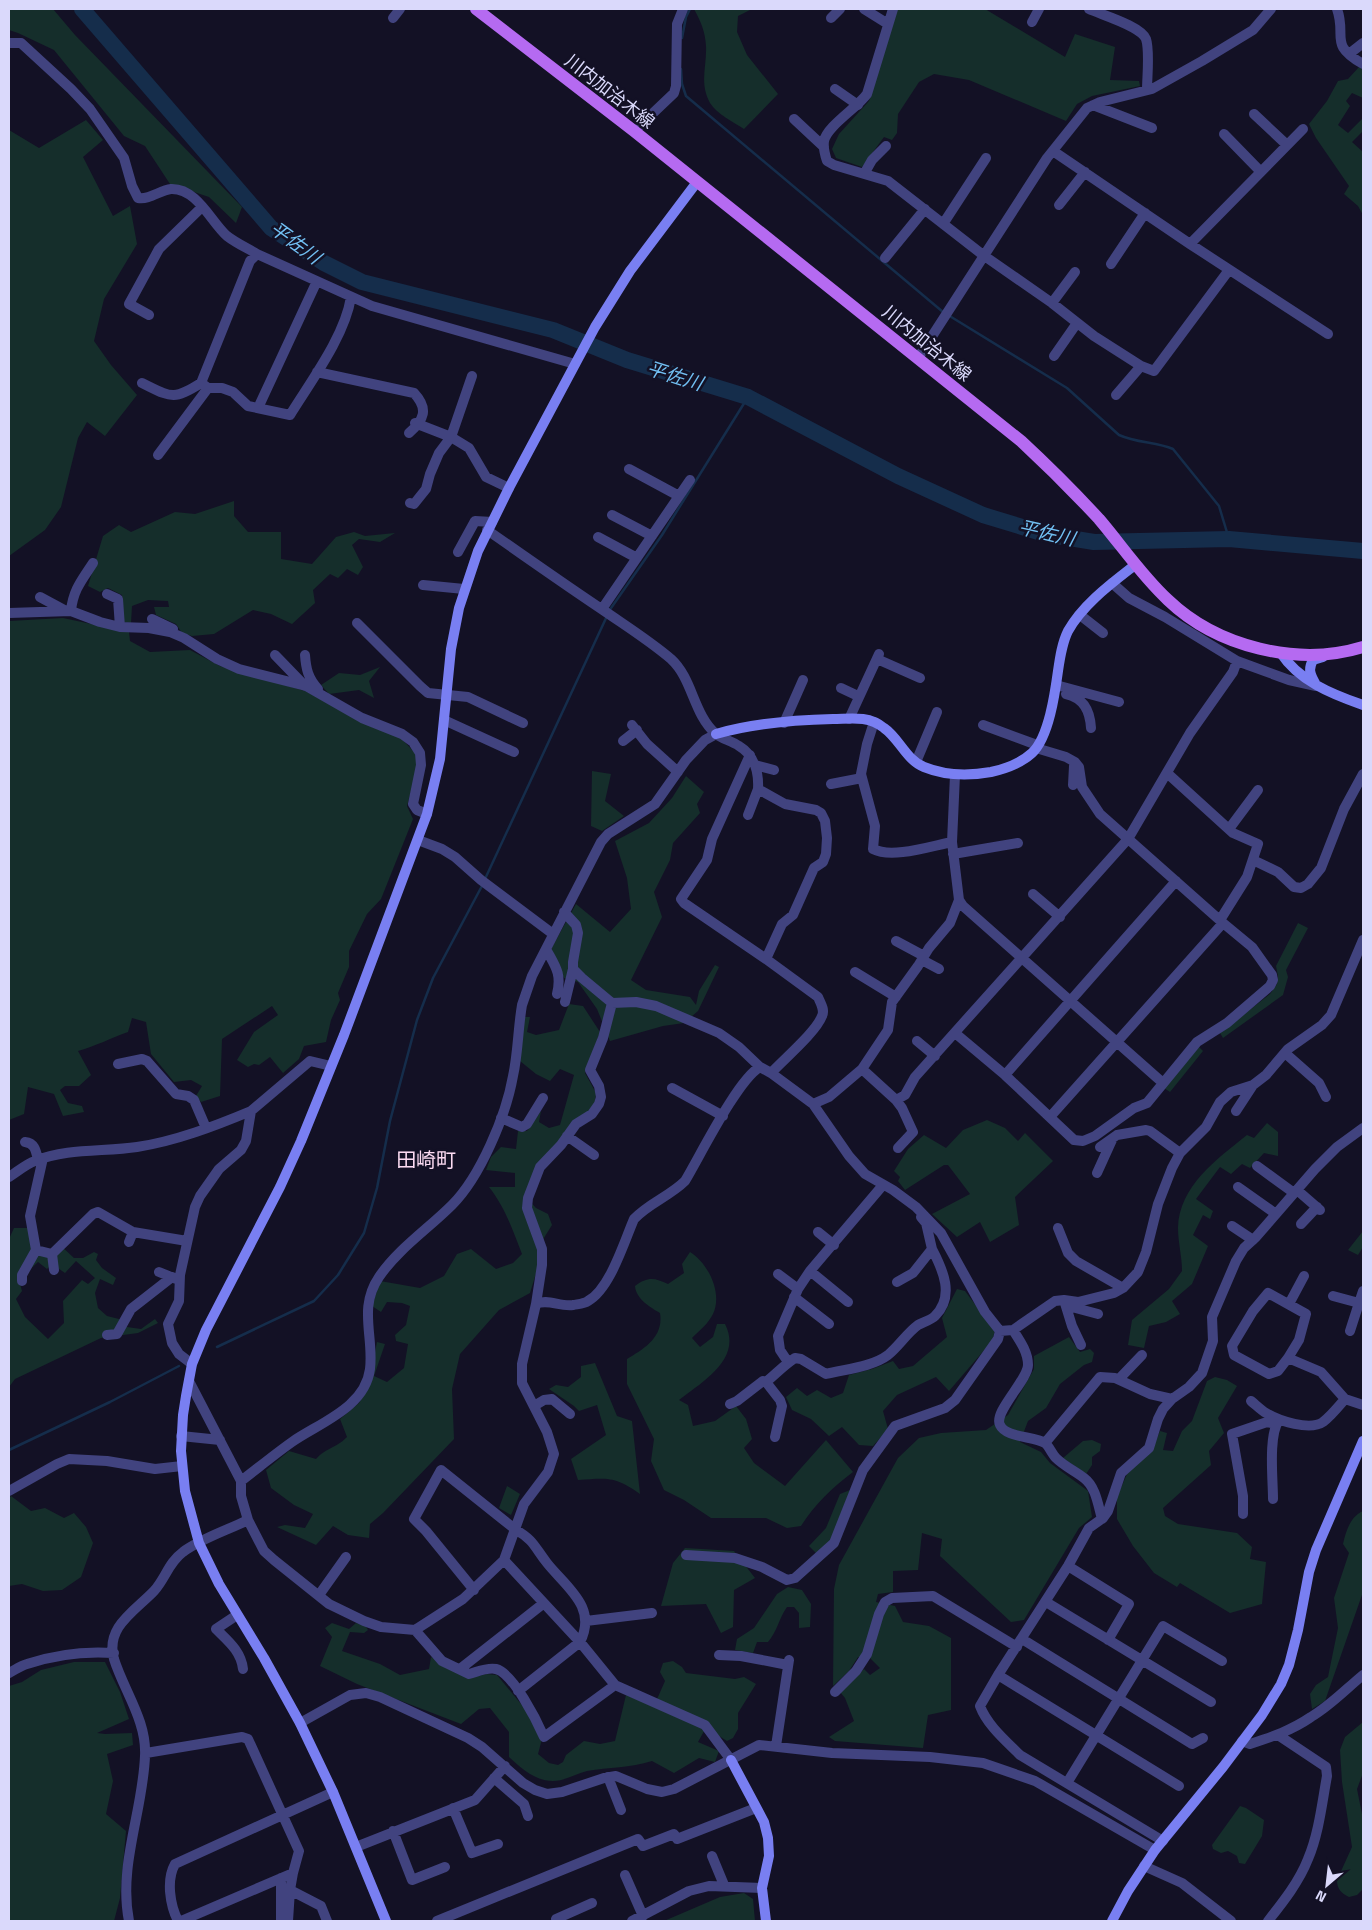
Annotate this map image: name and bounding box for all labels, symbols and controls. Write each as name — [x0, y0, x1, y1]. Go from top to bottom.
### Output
street label: 川内加治木線 — [559, 47, 661, 135]
water label: 平佐川 — [264, 214, 329, 272]
street label: 川内加治木線 — [877, 299, 977, 387]
water label: 平佐川 — [643, 353, 708, 398]
water label: 平佐川 — [1016, 511, 1080, 553]
district label: 田崎町 — [396, 1144, 456, 1175]
north arrow — [1302, 1860, 1352, 1910]
text: N — [1311, 1885, 1330, 1908]

